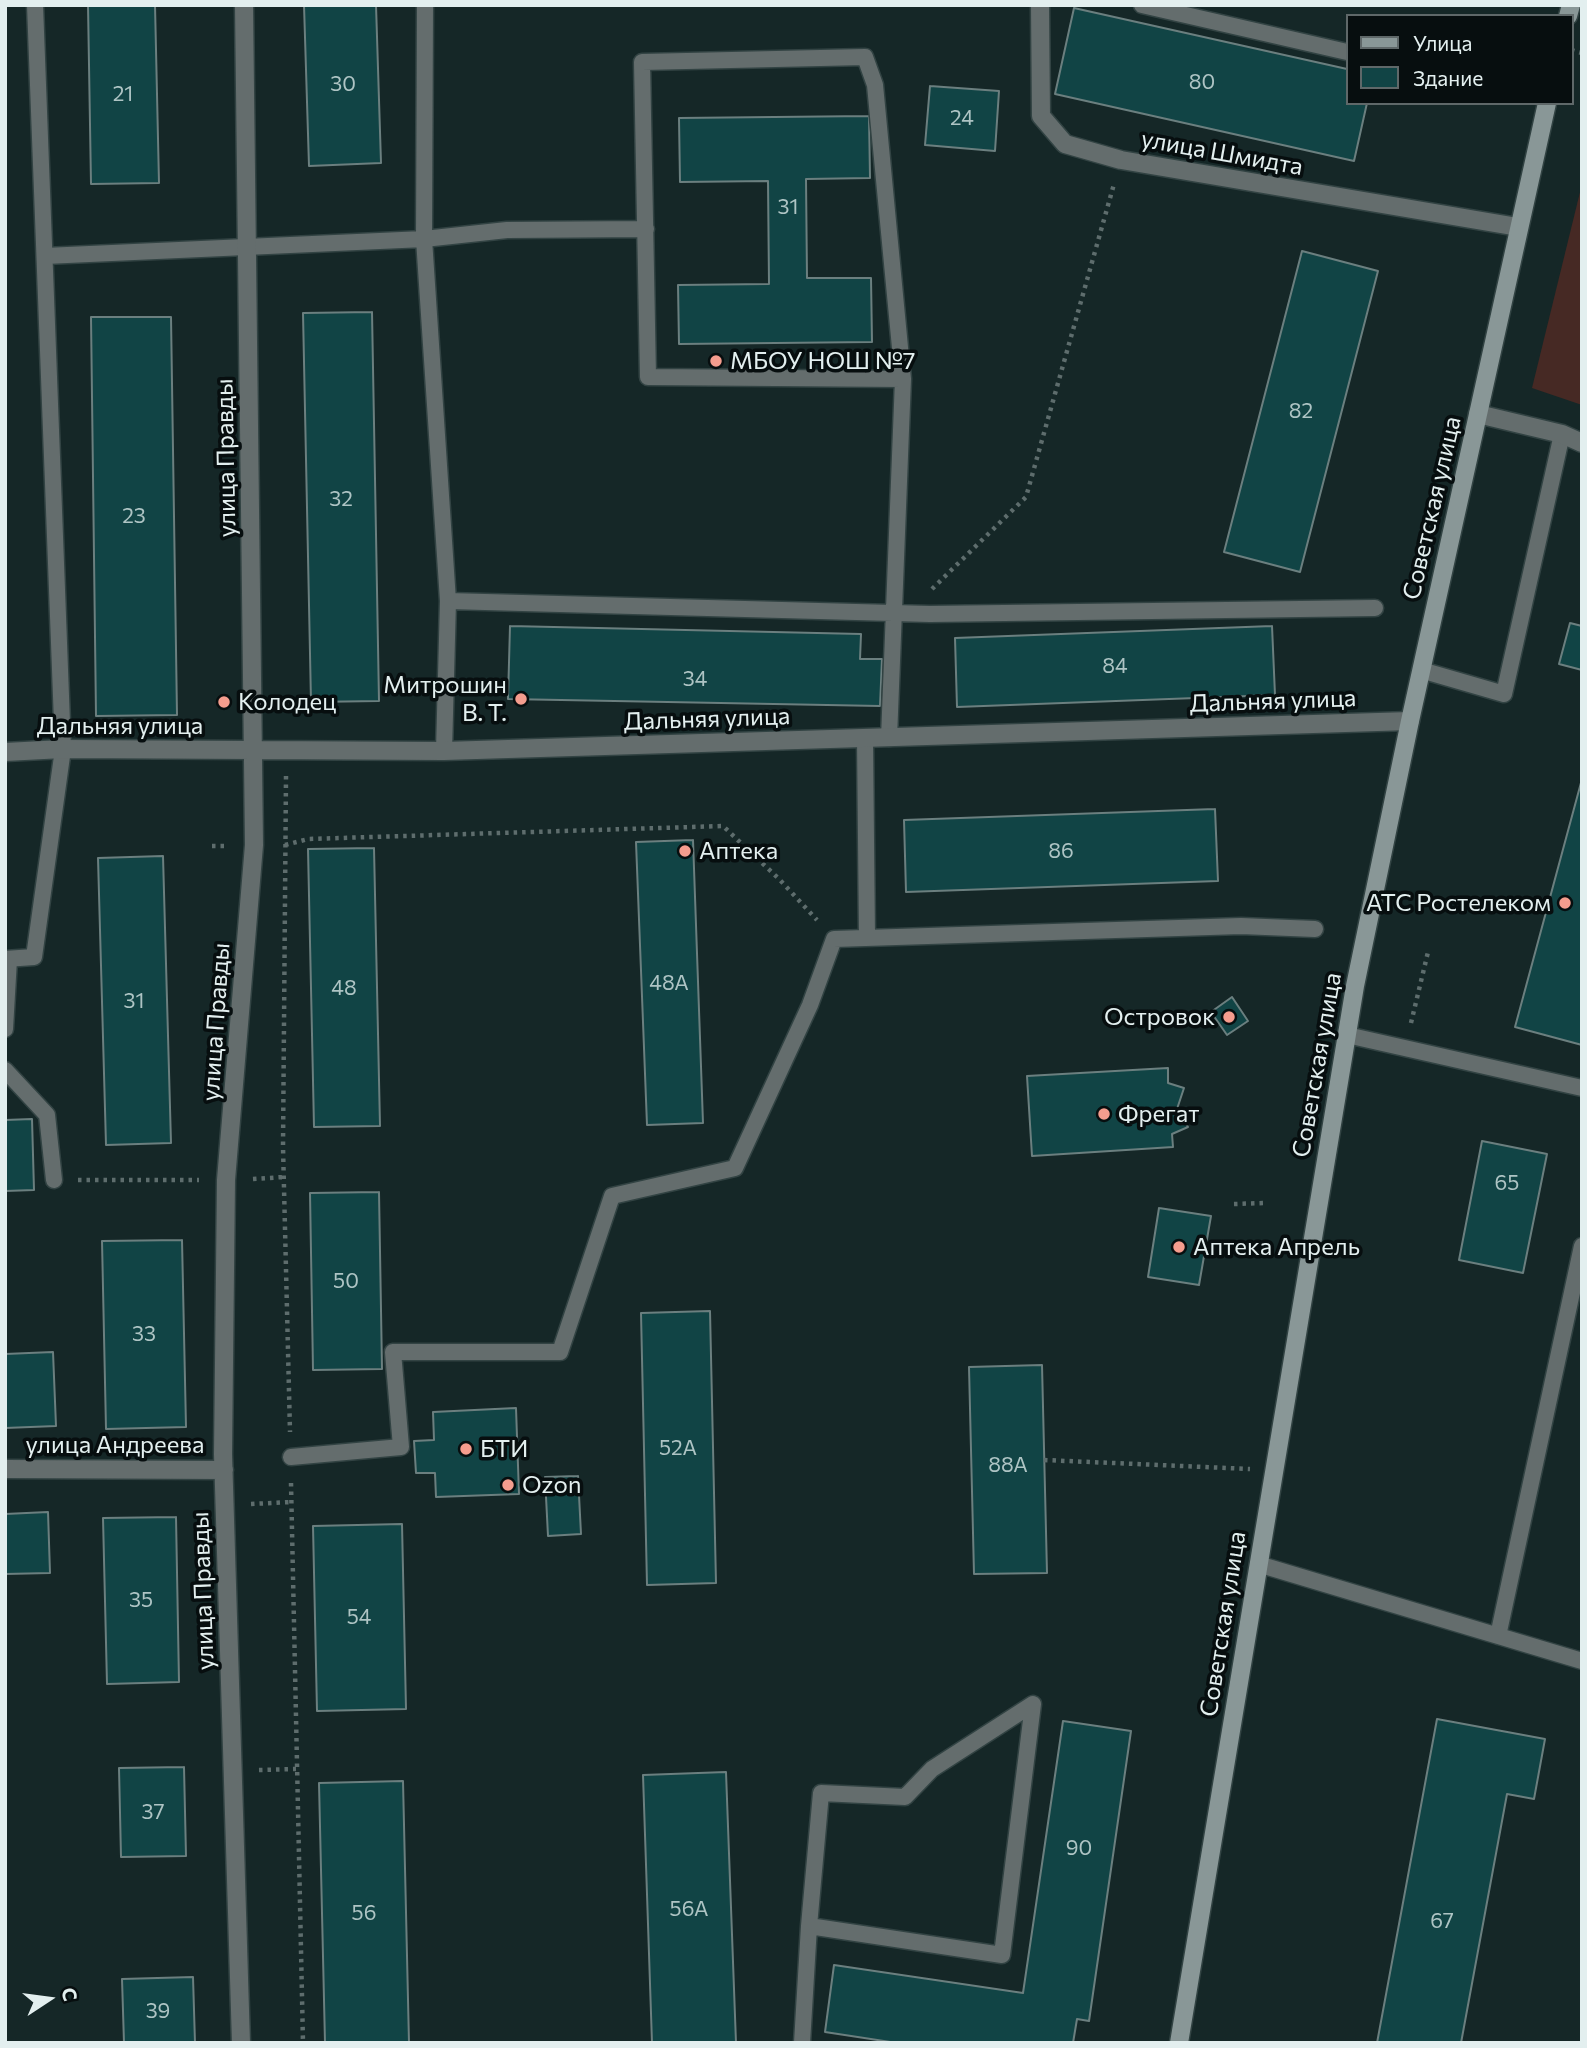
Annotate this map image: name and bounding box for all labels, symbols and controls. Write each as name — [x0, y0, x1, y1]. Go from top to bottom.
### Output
legend — [1346, 14, 1573, 105]
text: Улица — [1413, 30, 1472, 55]
text: Здание — [1413, 65, 1483, 90]
house number: 80 — [1189, 69, 1215, 95]
house number: 30 — [330, 71, 356, 97]
house number: 21 — [113, 81, 133, 107]
house number: 24 — [950, 105, 974, 131]
street label: улица Шмидта — [1139, 125, 1305, 181]
house number: 31 — [778, 194, 798, 220]
place label: МБОУ НОШ №7 — [730, 347, 915, 375]
marker: МБОУ НОШ №7 — [708, 353, 724, 369]
street label: улица Правды — [210, 378, 242, 538]
house number: 82 — [1289, 398, 1313, 424]
street label: Советская улица — [1397, 414, 1467, 602]
house number: 32 — [329, 486, 353, 512]
house number: 23 — [122, 503, 146, 529]
house number: 84 — [1102, 653, 1128, 679]
house number: 34 — [683, 666, 707, 692]
place label: Митрошин В. Т. — [383, 671, 507, 727]
street label: Дальняя улица — [1189, 684, 1357, 718]
place label: Колодец — [238, 688, 336, 716]
marker: Митрошин В. Т. — [513, 691, 529, 707]
marker: Колодец — [216, 694, 232, 710]
street label: Дальняя улица — [623, 702, 791, 736]
street label: Дальняя улица — [37, 712, 203, 740]
place label: Аптека — [699, 837, 778, 865]
house number: 86 — [1048, 838, 1074, 864]
marker: Аптека — [677, 843, 693, 859]
place label: АТС Ростелеком — [1366, 889, 1551, 917]
marker: АТС Ростелеком — [1557, 895, 1573, 911]
street label: улица Правды — [196, 942, 236, 1102]
house number: 48А — [649, 970, 689, 996]
street label: Советская улица — [1287, 970, 1347, 1160]
house number: 48 — [331, 975, 357, 1001]
house number: 31 — [124, 988, 144, 1014]
place label: Островок — [1104, 1003, 1215, 1031]
marker: Островок — [1221, 1009, 1237, 1025]
place label: Фрегат — [1118, 1100, 1199, 1128]
marker: Фрегат — [1096, 1106, 1112, 1122]
house number: 65 — [1495, 1170, 1519, 1196]
place label: Аптека Апрель — [1193, 1233, 1360, 1261]
marker: Аптека Апрель — [1171, 1239, 1187, 1255]
house number: 50 — [333, 1268, 359, 1294]
house number: 33 — [132, 1321, 156, 1347]
street label: улица Андреева — [25, 1431, 205, 1459]
place label: БТИ — [480, 1435, 528, 1463]
house number: 52А — [659, 1435, 697, 1461]
marker: БТИ — [458, 1441, 474, 1457]
house number: 88А — [988, 1452, 1028, 1478]
place label: Ozon — [522, 1471, 582, 1499]
marker: Ozon — [500, 1477, 516, 1493]
street label: улица Правды — [186, 1511, 220, 1671]
street label: Советская улица — [1194, 1529, 1252, 1719]
house number: 35 — [129, 1587, 153, 1613]
house number: 54 — [347, 1604, 371, 1630]
house number: 37 — [142, 1799, 164, 1825]
house number: 90 — [1066, 1835, 1092, 1861]
house number: 56А — [670, 1896, 708, 1922]
house number: 56 — [352, 1900, 376, 1926]
house number: 67 — [1430, 1908, 1454, 1934]
north arrow — [14, 1964, 84, 2034]
text: С — [57, 1985, 83, 2003]
house number: 39 — [146, 1998, 170, 2024]

